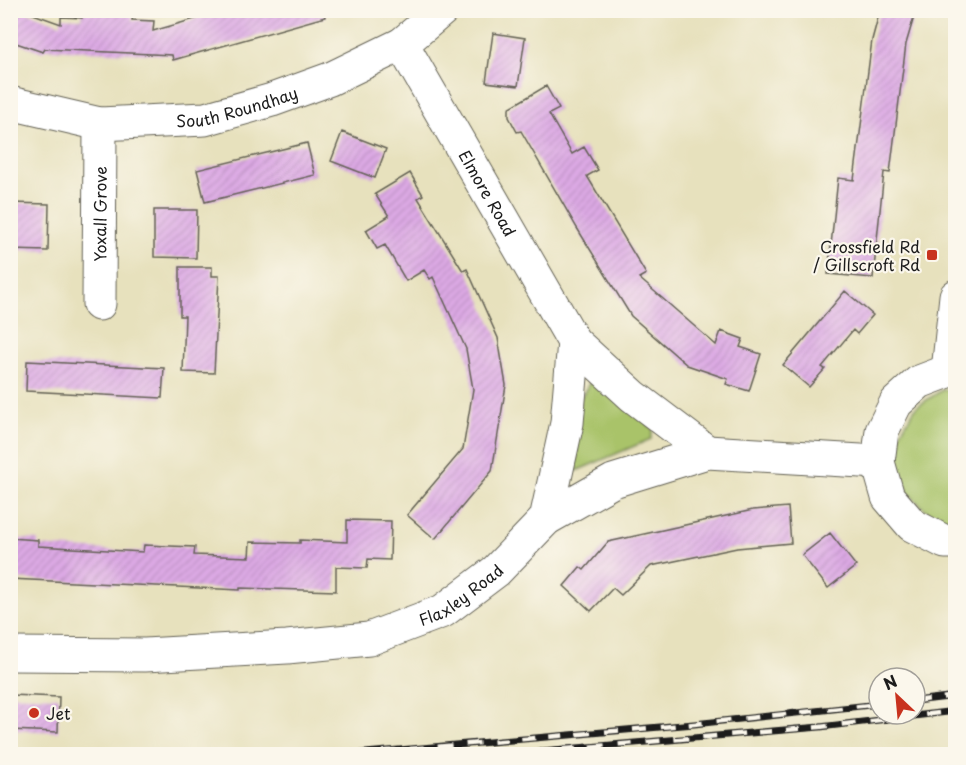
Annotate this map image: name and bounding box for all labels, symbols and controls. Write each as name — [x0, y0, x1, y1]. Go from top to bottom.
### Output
street label: South Roundhay — [176, 80, 301, 132]
street label: Elmore Road — [453, 145, 522, 241]
street label: Yoxall Grove — [87, 166, 112, 262]
place label: Crossfield Rd / Gillscroft Rd — [813, 234, 920, 276]
marker: Crossfield Rd / Gillscroft Rd — [925, 248, 939, 262]
street label: Flaxley Road — [415, 559, 509, 631]
north arrow — [867, 666, 927, 726]
text: N — [879, 668, 901, 695]
place label: Jet — [46, 701, 71, 725]
marker: Jet — [27, 706, 41, 720]

